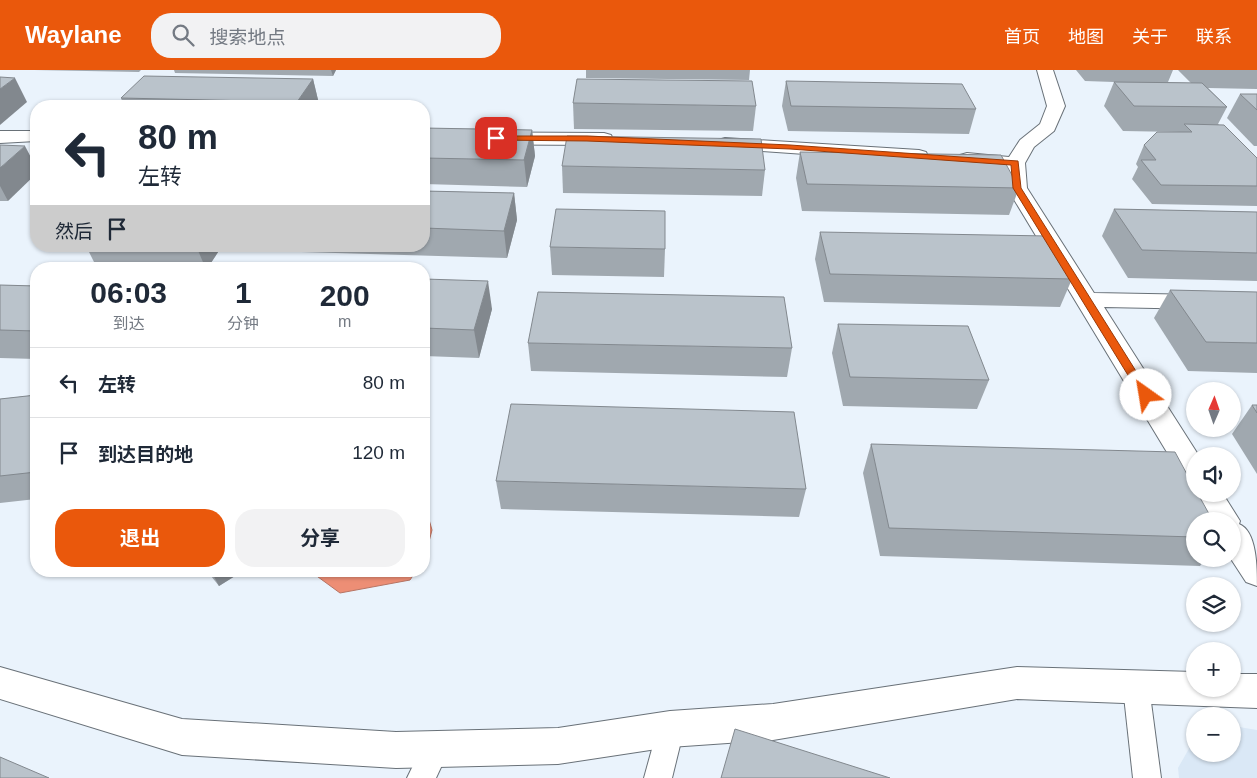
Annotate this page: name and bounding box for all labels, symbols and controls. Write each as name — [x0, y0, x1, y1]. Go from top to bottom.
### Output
search box — [151, 13, 501, 58]
text: Waylane — [25, 21, 121, 48]
icon: search — [169, 21, 197, 49]
text: 搜索地点 — [209, 27, 286, 48]
text: 首页 — [1004, 27, 1040, 47]
text: 地图 — [1068, 27, 1104, 47]
text: 关于 — [1132, 27, 1168, 47]
text: 联系 — [1196, 27, 1232, 47]
text: 80 m — [138, 117, 218, 156]
pin — [475, 117, 517, 159]
icon: left — [55, 120, 120, 185]
icon: arrive — [482, 124, 510, 152]
text: 左转 — [138, 164, 182, 189]
icon: arrive — [103, 215, 131, 243]
text: 然后 — [55, 221, 93, 242]
text: 06:03 — [90, 276, 167, 309]
text: 1 — [235, 276, 252, 309]
text: 200 — [320, 279, 370, 312]
text: m — [338, 313, 351, 330]
text: 到达 — [113, 315, 145, 332]
text: 分钟 — [227, 315, 259, 332]
position arrow — [1119, 368, 1171, 420]
icon: left — [55, 369, 83, 397]
text: 80 m — [363, 372, 405, 393]
text: 左转 — [98, 374, 136, 395]
north arrow — [1186, 382, 1241, 438]
map controls — [1186, 382, 1241, 762]
icon: arrive — [55, 439, 83, 467]
text: 120 m — [352, 442, 405, 463]
text: 到达目的地 — [98, 444, 193, 465]
button: sound — [1186, 447, 1241, 502]
button: 退出 — [55, 509, 225, 567]
button: 分享 — [235, 509, 405, 567]
button: search — [1186, 512, 1241, 567]
button: layers — [1186, 577, 1241, 632]
button: + — [1186, 642, 1241, 697]
button: − — [1186, 707, 1241, 762]

